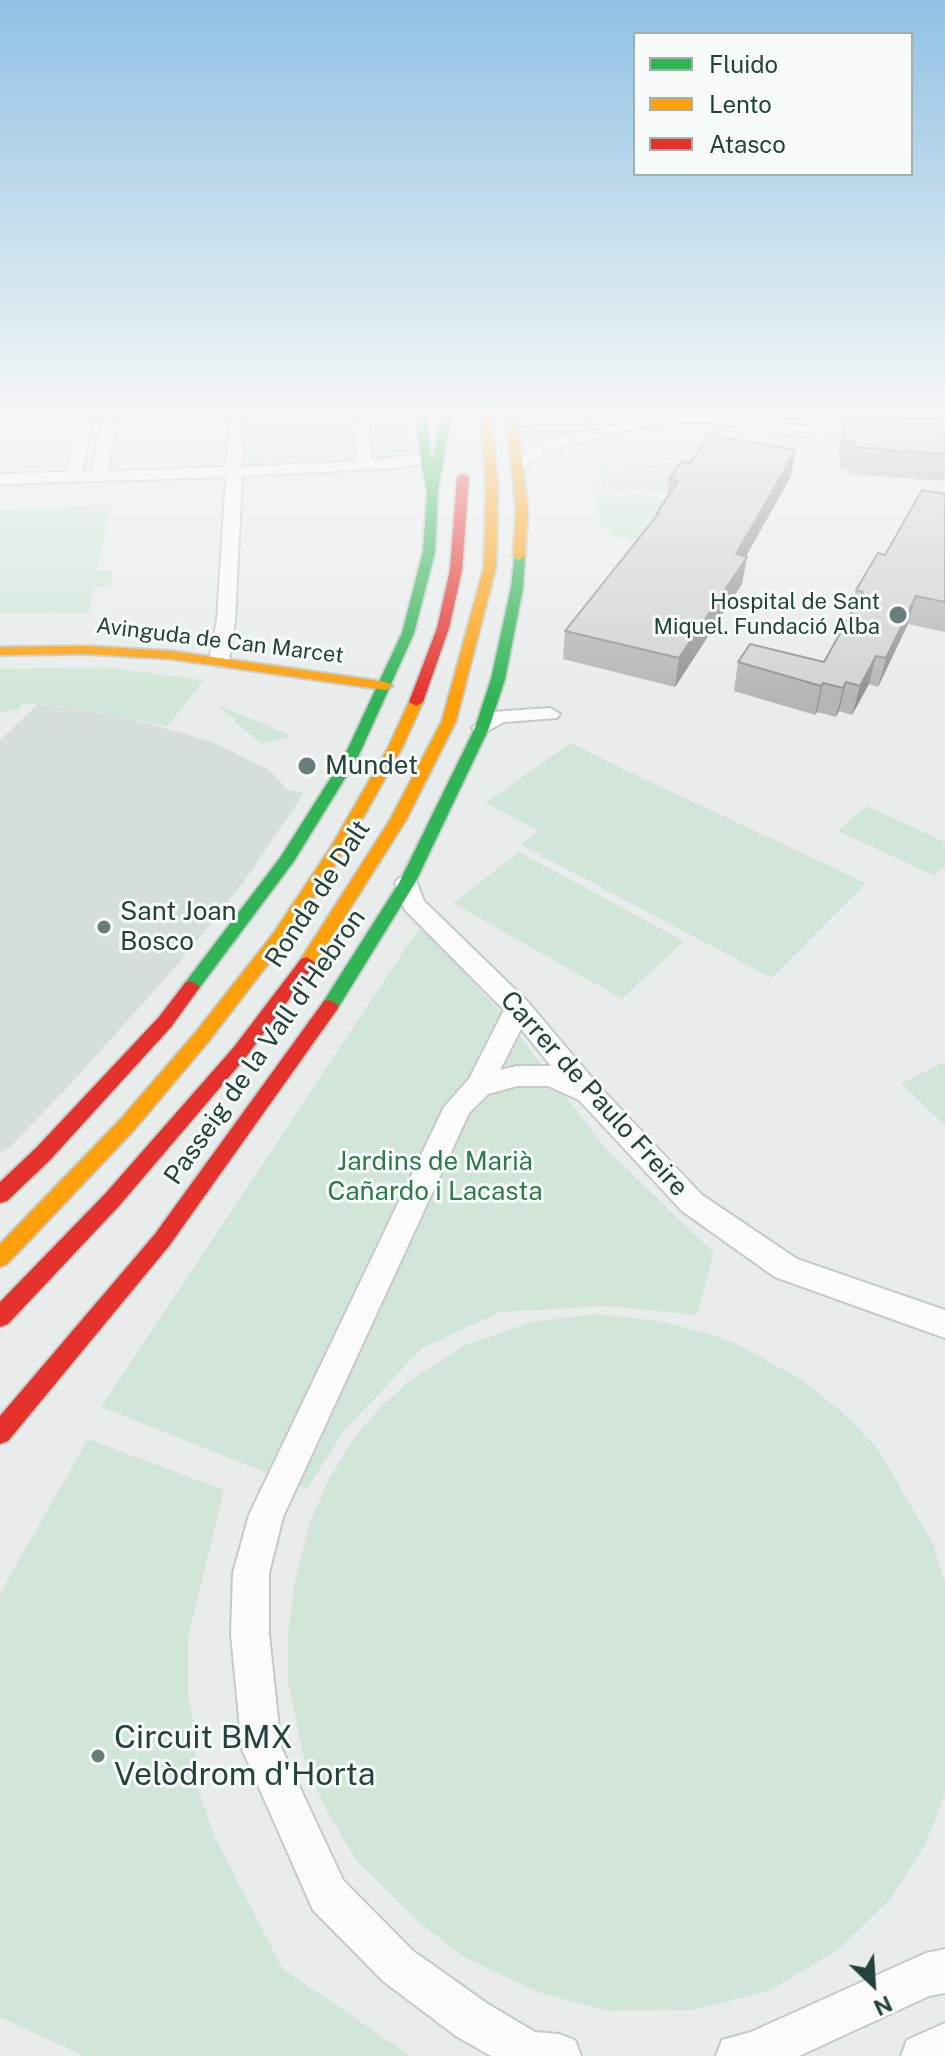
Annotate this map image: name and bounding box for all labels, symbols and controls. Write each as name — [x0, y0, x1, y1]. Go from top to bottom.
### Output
legend — [633, 32, 913, 176]
text: Fluido — [709, 50, 778, 78]
text: Lento — [709, 90, 772, 118]
text: Atasco — [709, 130, 786, 158]
place label: Hospital de Sant Miquel. Fundació Alba — [654, 589, 880, 640]
marker: Hospital de Sant Miquel. Fundació Alba — [887, 604, 909, 626]
street label: Avinguda de Can Marcet — [95, 613, 345, 669]
place label: Mundet — [325, 750, 418, 782]
marker: Mundet — [296, 755, 318, 777]
street label: Ronda de Dalt — [259, 815, 377, 973]
place label: Sant Joan Bosco — [120, 896, 237, 958]
street label: Passeig de la Vall d'Hebron — [158, 903, 372, 1191]
marker: Sant Joan Bosco — [95, 918, 113, 936]
street label: Carrer de Paulo Freire — [494, 985, 694, 1203]
park label: Jardins de Marià Cañardo i Lacasta — [327, 1146, 543, 1208]
place label: Circuit BMX Velòdrom d'Horta — [114, 1719, 376, 1794]
marker: Circuit BMX Velòdrom d'Horta — [89, 1747, 107, 1765]
north arrow — [833, 1944, 913, 2024]
text: N — [870, 1990, 896, 2021]

